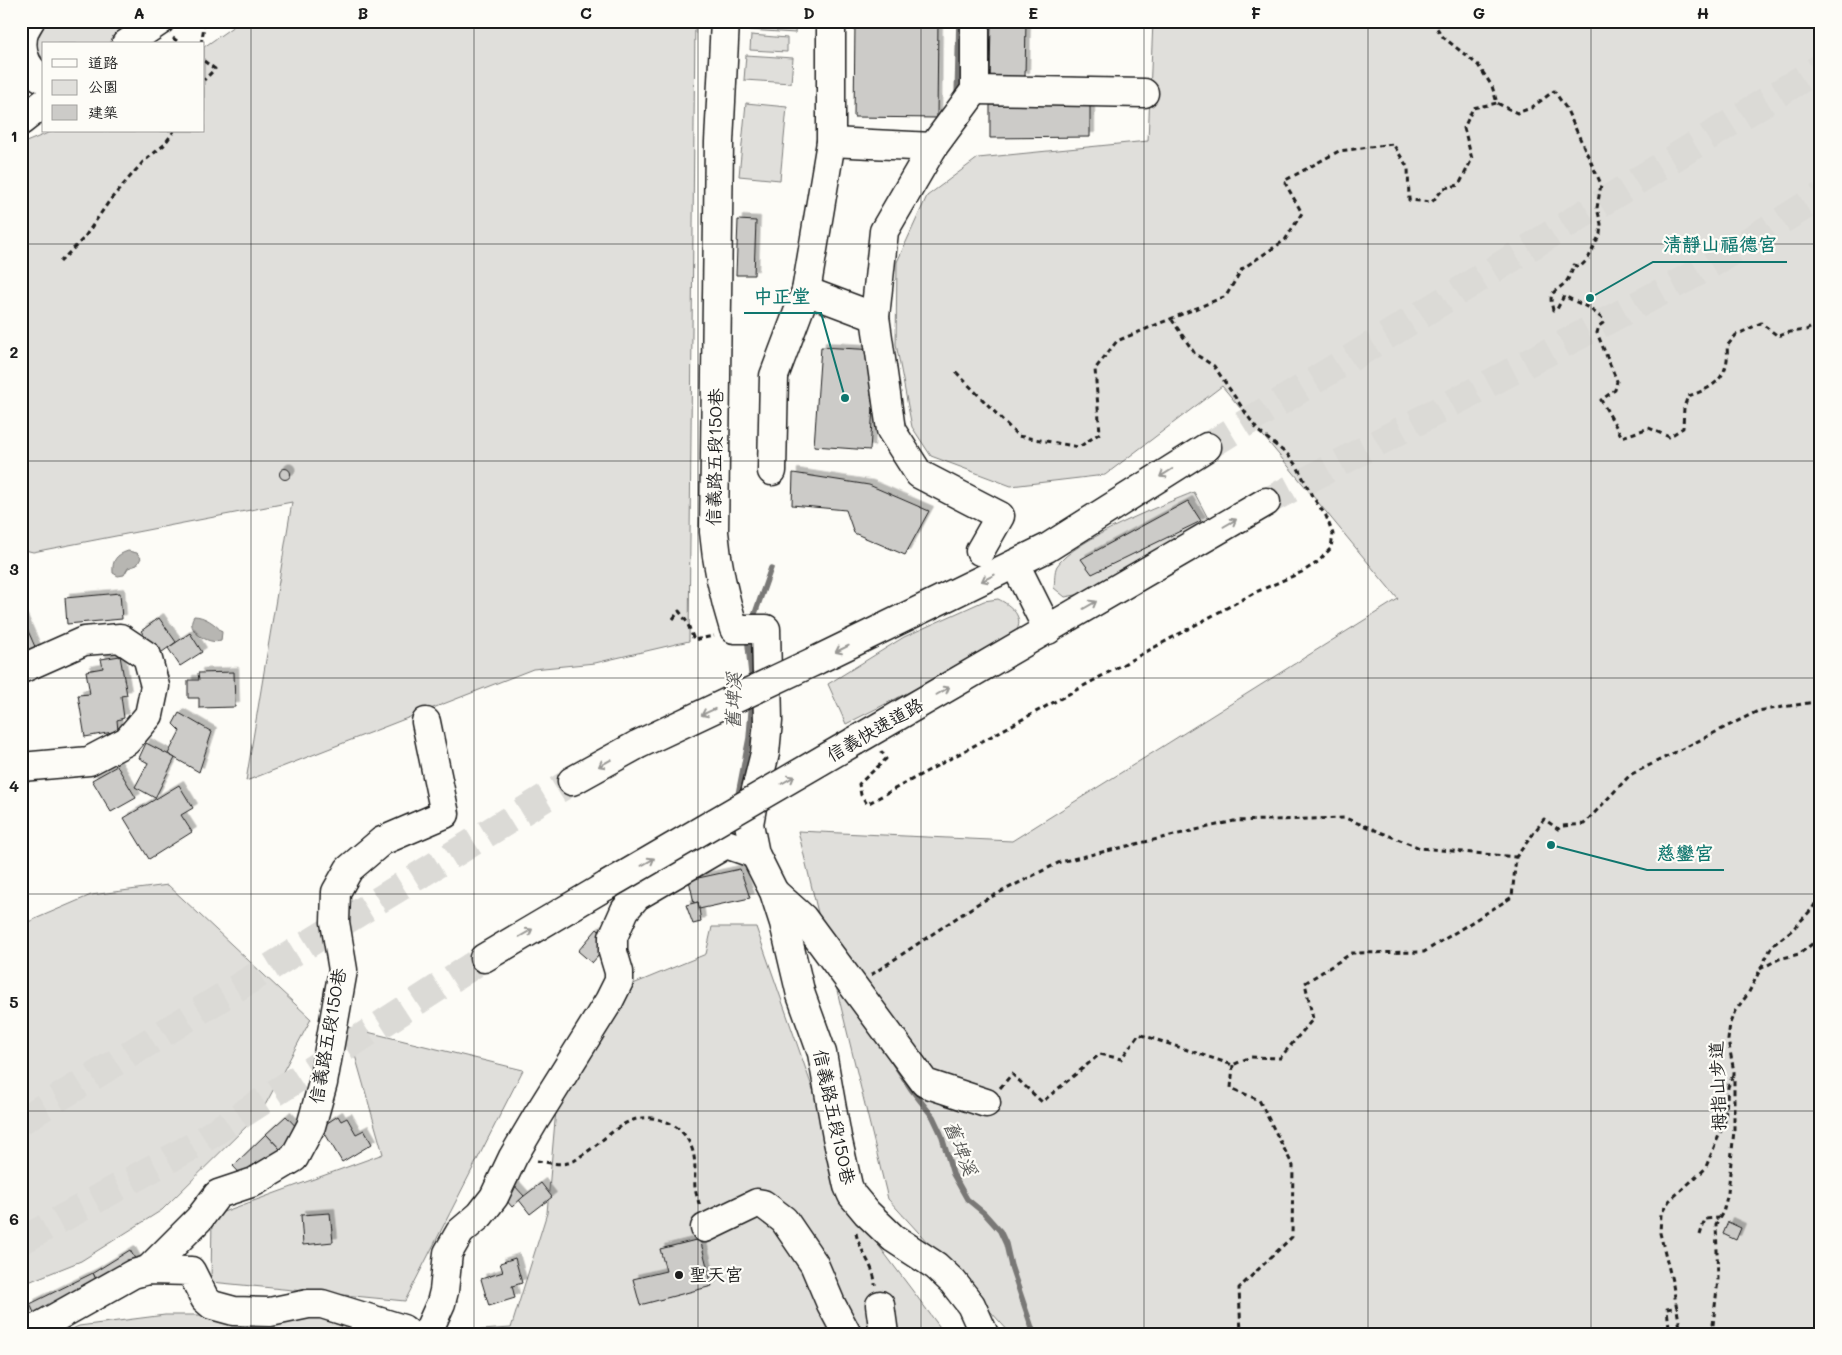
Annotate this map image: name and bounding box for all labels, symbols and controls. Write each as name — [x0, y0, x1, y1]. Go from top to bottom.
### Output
text: A — [133, 2, 145, 23]
text: B — [358, 2, 368, 23]
text: C — [580, 2, 592, 23]
text: D — [803, 2, 815, 23]
text: E — [1028, 2, 1038, 23]
text: F — [1251, 2, 1261, 23]
text: G — [1473, 2, 1485, 23]
text: H — [1697, 2, 1709, 23]
legend — [42, 42, 205, 132]
text: 道路 — [88, 52, 118, 72]
text: 公園 — [88, 76, 118, 96]
text: 建築 — [88, 102, 118, 122]
text: 1 — [10, 125, 18, 146]
callout: 清靜山福德宮 — [1653, 228, 1787, 262]
text: 清靜山福德宮 — [1663, 231, 1777, 256]
callout: 中正堂 — [744, 279, 821, 313]
text: 中正堂 — [753, 283, 811, 308]
text: 2 — [10, 341, 19, 362]
street label: 信義路五段150巷 — [701, 388, 727, 526]
one-way arrow — [1160, 468, 1174, 478]
one-way arrow — [1223, 518, 1237, 528]
text: 3 — [9, 558, 19, 579]
one-way arrow — [981, 574, 996, 583]
one-way arrow — [1083, 600, 1097, 610]
one-way arrow — [835, 645, 850, 654]
water label: 舊埤溪 — [720, 671, 746, 730]
one-way arrow — [935, 685, 949, 695]
street label: 信義快速道路 — [822, 692, 927, 767]
one-way arrow — [701, 708, 716, 717]
one-way arrow — [597, 758, 612, 768]
one-way arrow — [781, 774, 795, 784]
text: 4 — [9, 775, 19, 796]
callout: 慈鑾宮 — [1647, 836, 1724, 870]
text: 慈鑾宮 — [1656, 840, 1714, 865]
one-way arrow — [640, 856, 654, 866]
one-way arrow — [518, 928, 533, 938]
street label: 信義路五段150巷 — [303, 966, 351, 1106]
text: 5 — [9, 991, 19, 1012]
street label: 拇指山步道 — [1703, 1041, 1731, 1131]
street label: 信義路五段150巷 — [809, 1047, 861, 1187]
water label: 舊埤溪 — [939, 1117, 984, 1180]
text: 6 — [9, 1208, 19, 1229]
place label: 聖天宮 — [689, 1262, 743, 1286]
marker: 聖天宮 — [673, 1269, 685, 1281]

